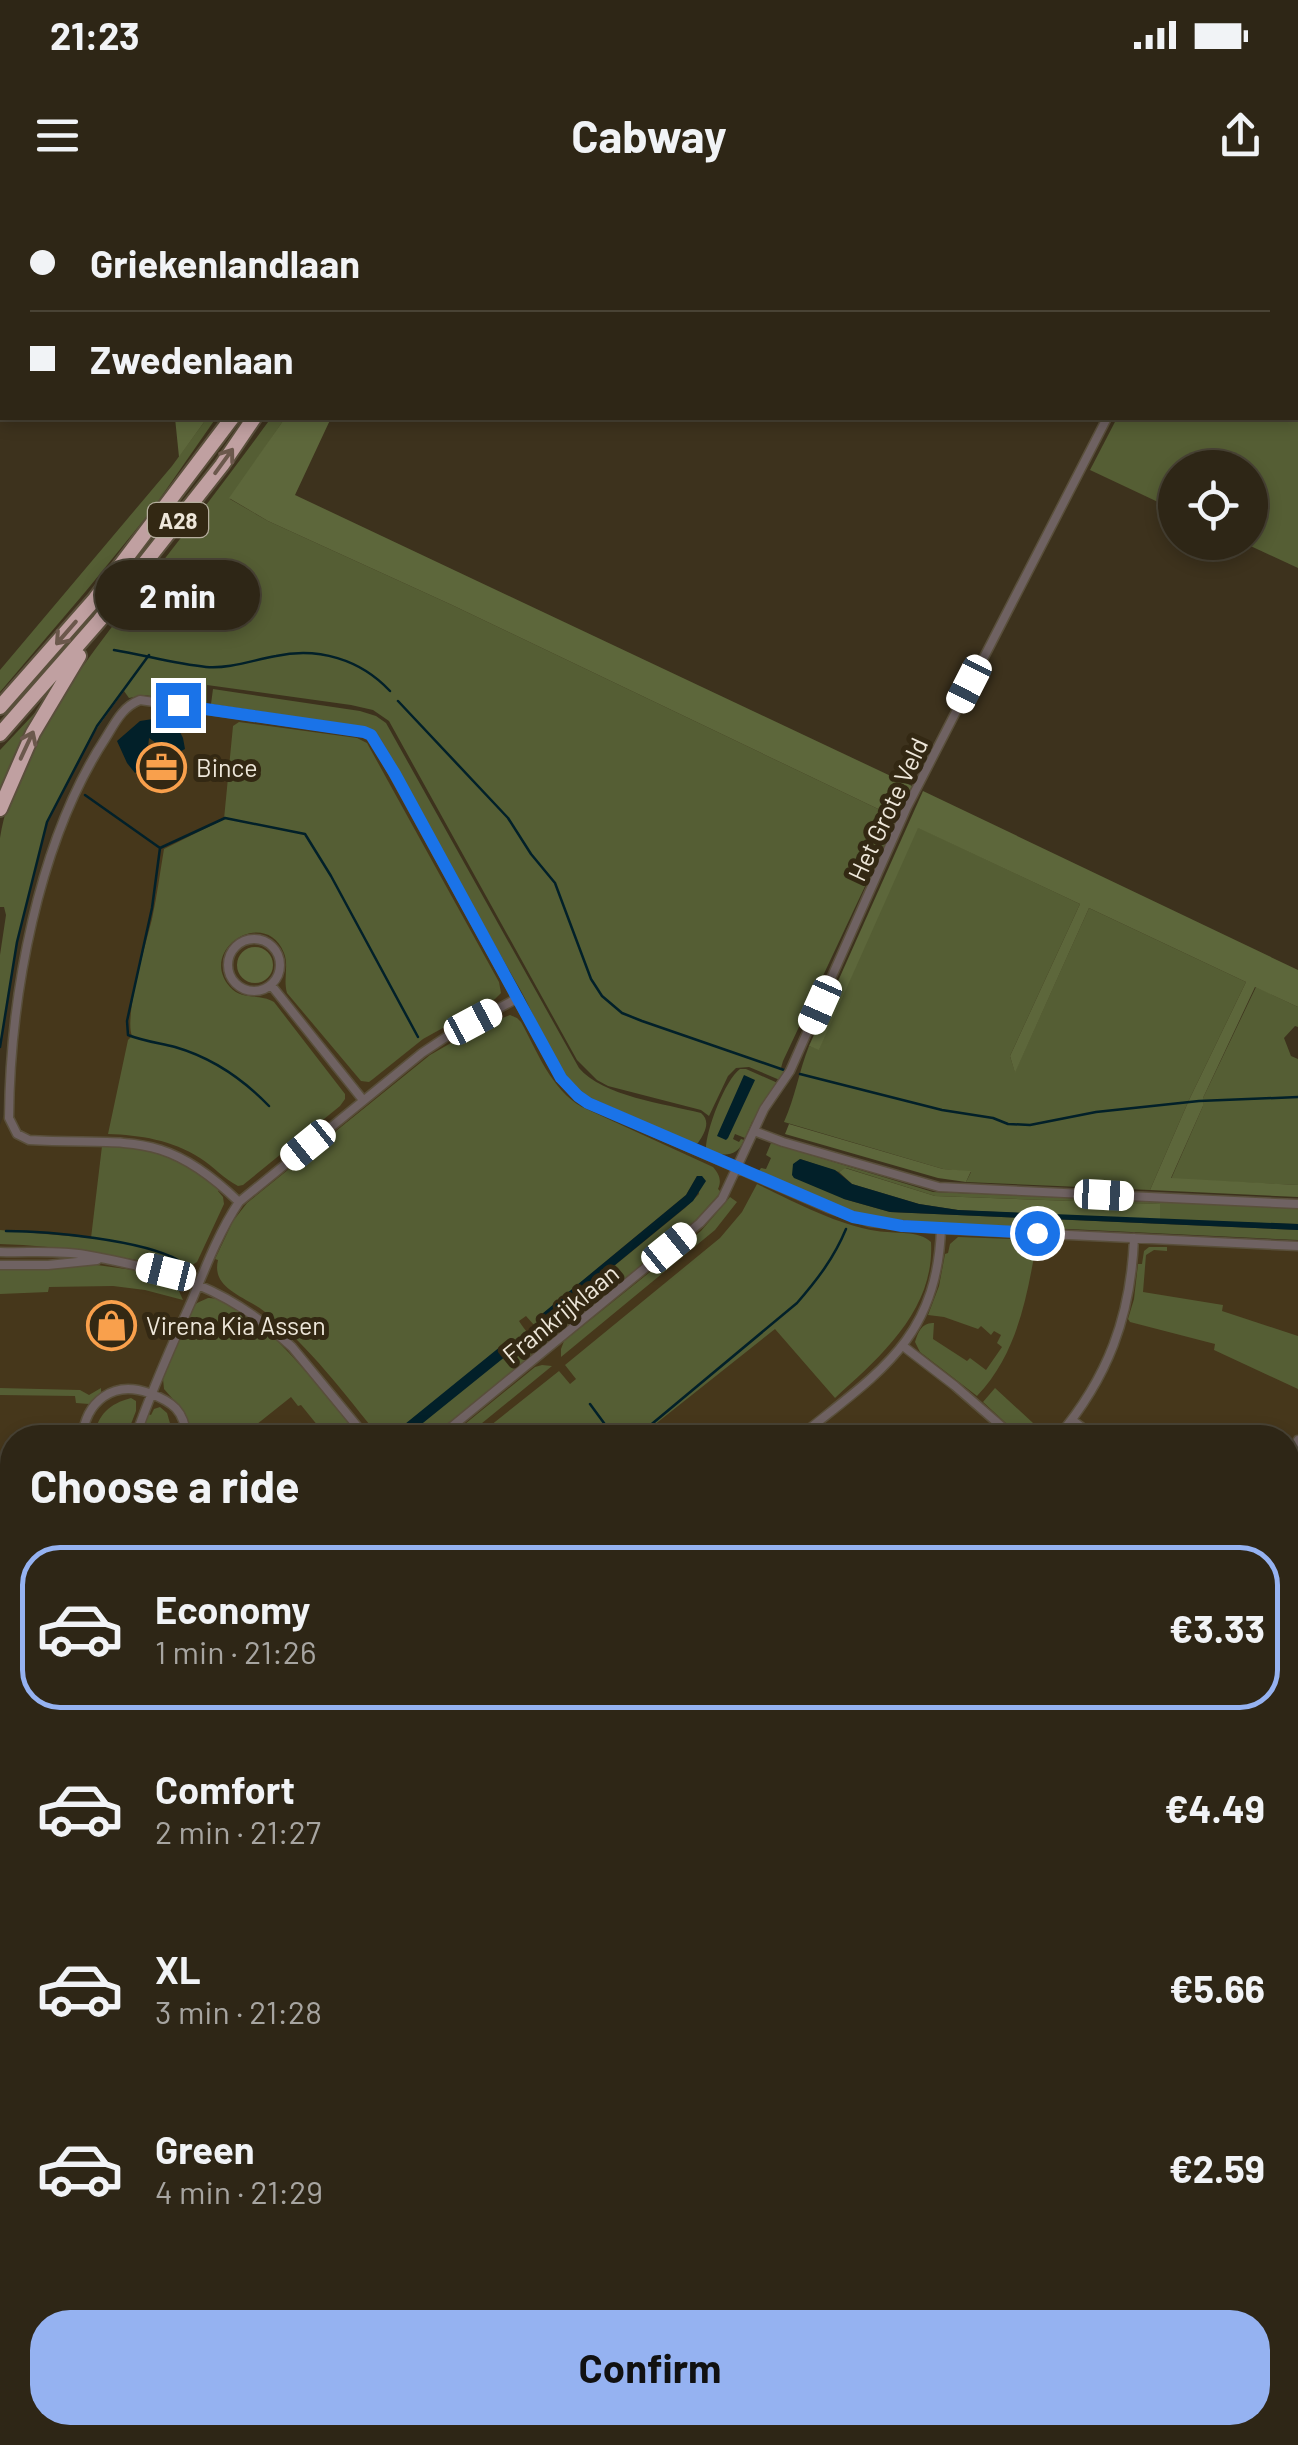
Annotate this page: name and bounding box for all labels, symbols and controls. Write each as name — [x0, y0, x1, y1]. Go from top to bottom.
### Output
text: 21:23 — [50, 12, 140, 58]
icon: menu — [30, 108, 85, 163]
text: Cabway — [571, 108, 727, 162]
icon: share — [1213, 108, 1268, 163]
text: Griekenlandlaan — [90, 240, 360, 286]
text: Zwedenlaan — [90, 336, 294, 382]
one-way arrow — [213, 448, 234, 476]
map controls — [1158, 450, 1268, 560]
button: locate — [1158, 450, 1268, 560]
road number: A28 — [148, 503, 208, 537]
callout: 2 min — [96, 560, 260, 630]
text: 2 min — [139, 576, 216, 614]
one-way arrow — [54, 620, 77, 645]
car — [942, 650, 996, 718]
route end — [156, 683, 201, 728]
one-way arrow — [19, 731, 38, 761]
street label: Het Grote Veld — [841, 733, 933, 885]
office icon: Bince — [135, 741, 187, 793]
place label: Bince — [196, 752, 258, 782]
car — [794, 971, 846, 1039]
car — [439, 995, 507, 1049]
car — [275, 1114, 341, 1176]
car — [1073, 1178, 1135, 1212]
route start — [1015, 1211, 1060, 1256]
car — [636, 1217, 702, 1279]
car — [133, 1250, 199, 1294]
street label: Frankrijklaan — [496, 1257, 624, 1369]
shop icon: Virena Kia Assen — [85, 1299, 137, 1351]
place label: Virena Kia Assen — [146, 1310, 326, 1340]
text: Choose a ride — [30, 1458, 300, 1512]
icon: car — [35, 1583, 125, 1673]
text: Economy — [155, 1586, 310, 1632]
text: €3.33 — [1169, 1605, 1265, 1651]
text: 1 min · 21:26 — [155, 1632, 316, 1670]
icon: car — [35, 1763, 125, 1853]
text: Comfort — [155, 1766, 295, 1812]
text: €4.49 — [1164, 1785, 1265, 1831]
text: 2 min · 21:27 — [155, 1812, 321, 1850]
icon: car — [35, 1943, 125, 2033]
text: XL — [155, 1946, 201, 1992]
text: €5.66 — [1169, 1965, 1265, 2011]
text: 3 min · 21:28 — [155, 1992, 322, 2030]
icon: car — [35, 2123, 125, 2213]
text: Green — [155, 2126, 255, 2172]
text: €2.59 — [1169, 2145, 1265, 2191]
text: 4 min · 21:29 — [155, 2172, 323, 2210]
button: Confirm — [30, 2310, 1270, 2425]

